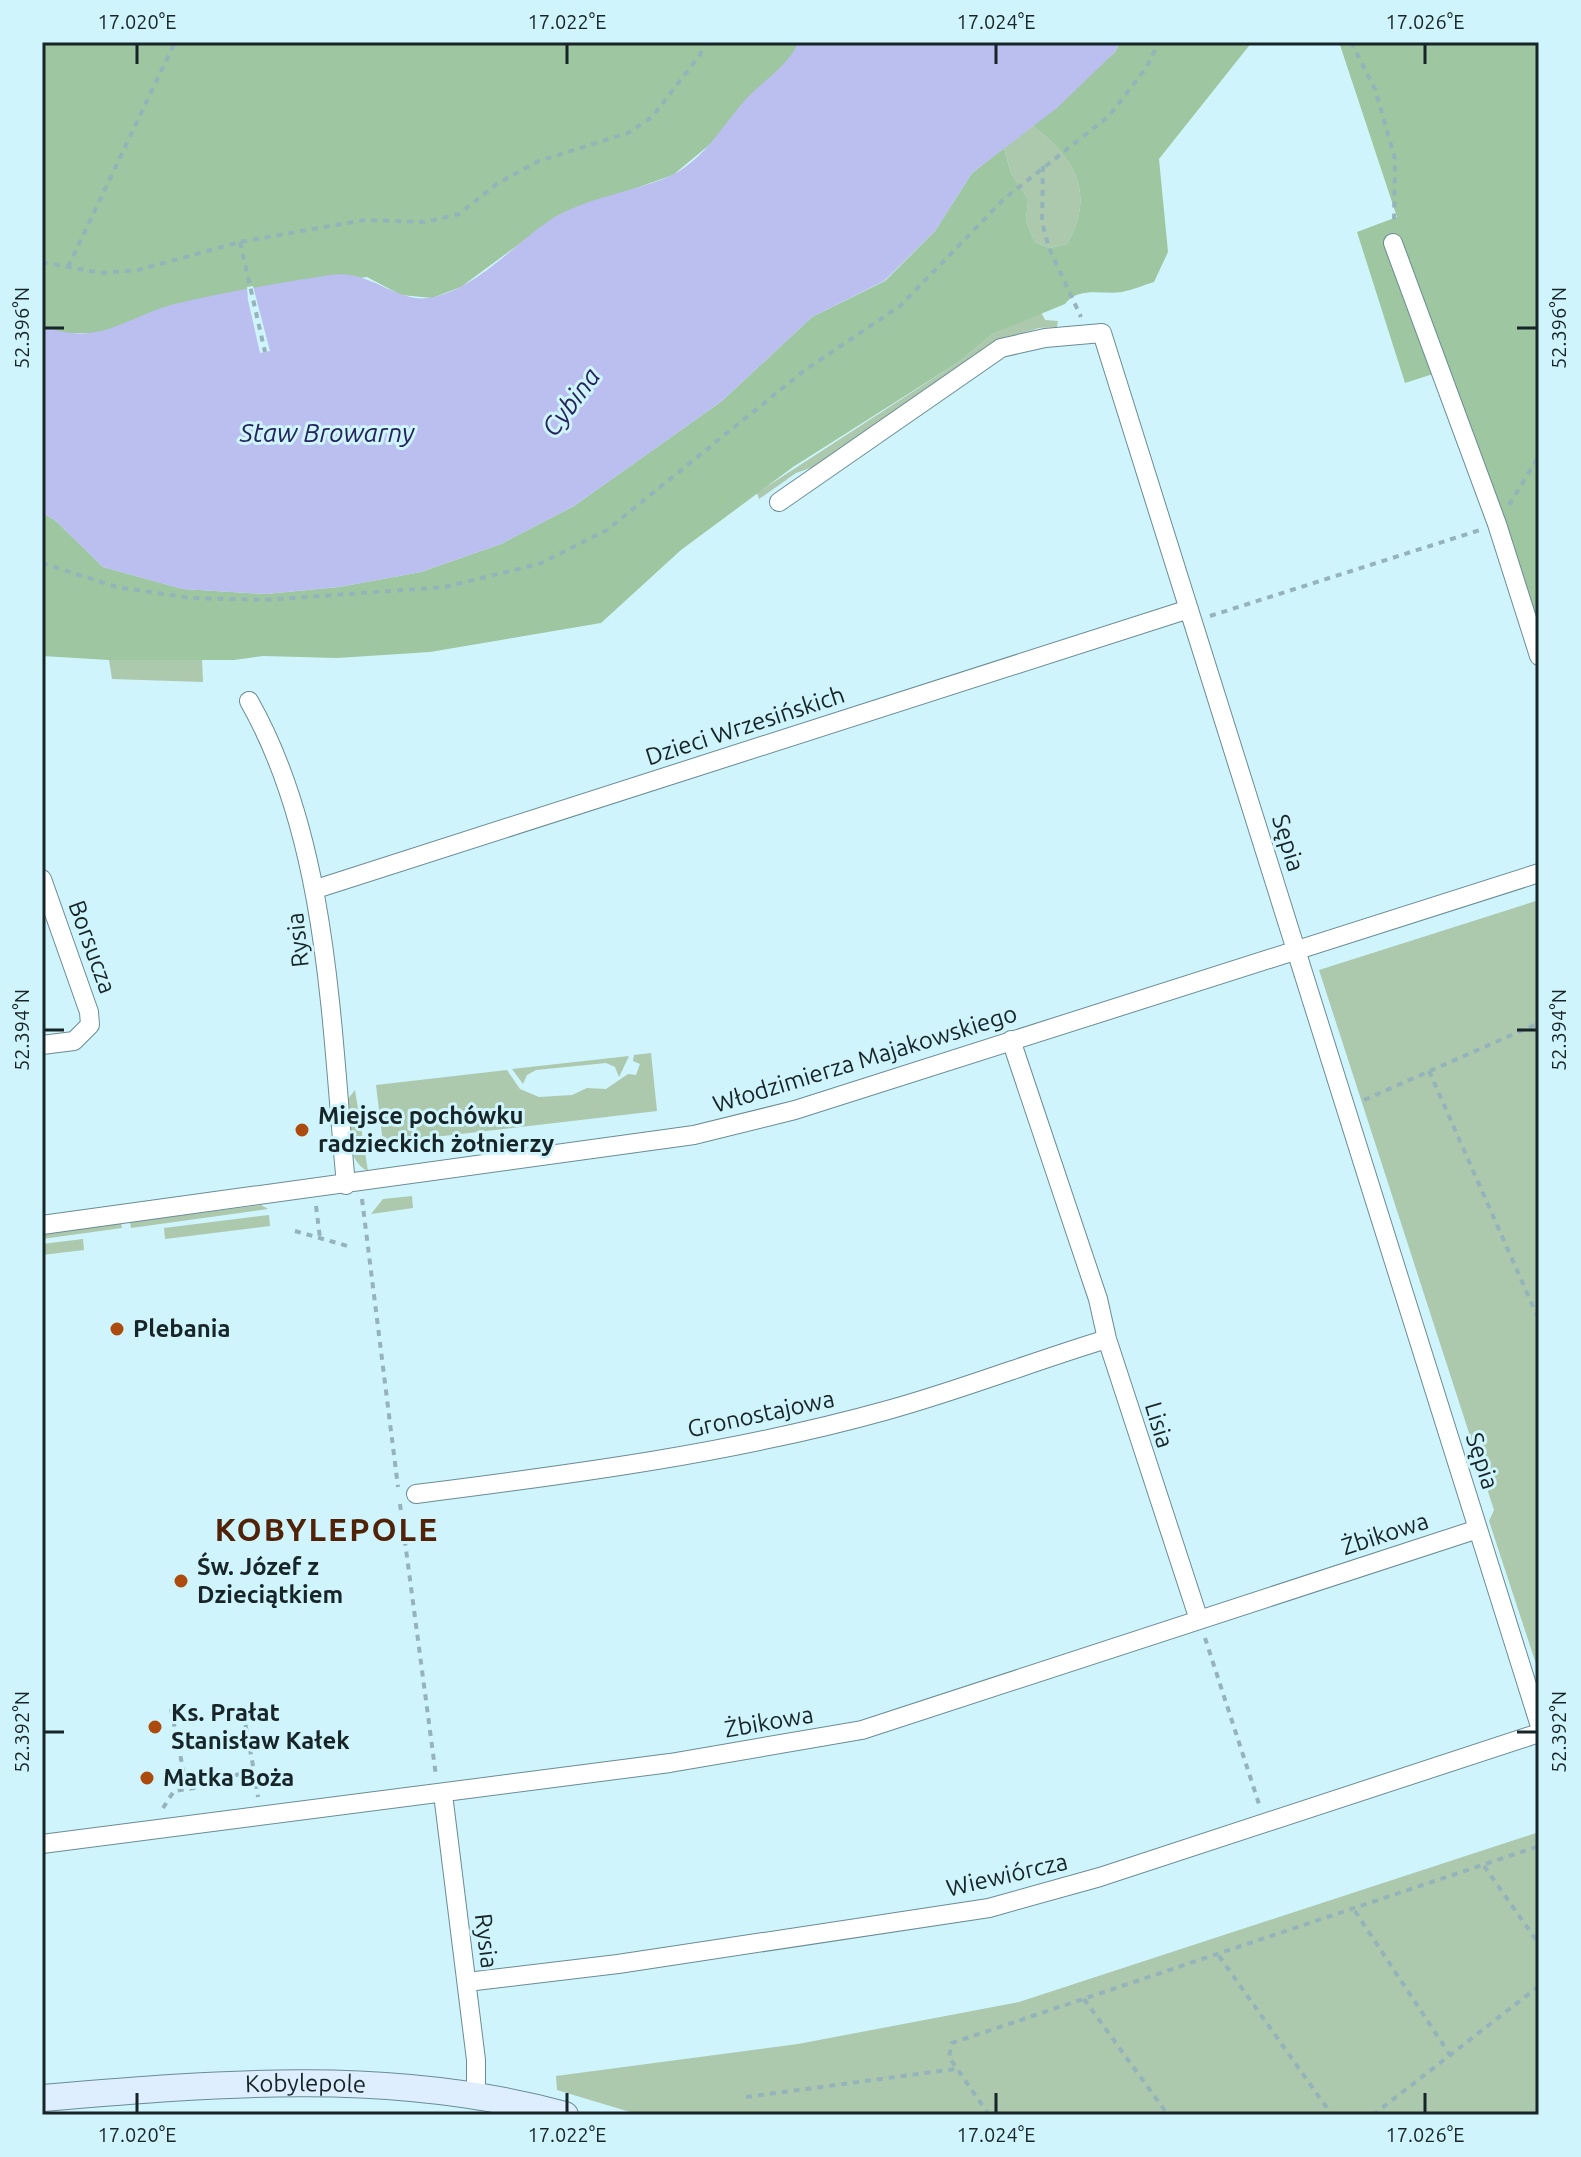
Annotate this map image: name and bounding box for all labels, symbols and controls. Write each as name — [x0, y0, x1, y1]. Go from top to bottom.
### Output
text: 17.020°E — [98, 10, 177, 33]
text: 17.022°E — [528, 10, 607, 33]
text: 17.024°E — [957, 10, 1036, 33]
text: 17.026°E — [1386, 10, 1465, 33]
text: 52.396°N — [10, 287, 33, 369]
text: 52.396°N — [1547, 287, 1570, 369]
water label: Cybina — [536, 362, 606, 441]
water label: Staw Browarny — [239, 418, 415, 447]
street label: Dzieci Wrzesińskich — [642, 681, 848, 770]
street label: Sępia — [1267, 811, 1310, 875]
street label: Borsucza — [63, 897, 122, 997]
street label: Rysia — [281, 911, 314, 969]
text: 52.394°N — [10, 989, 33, 1071]
text: 52.394°N — [1547, 989, 1570, 1071]
street label: Włodzimierza Majakowskiego — [710, 999, 1020, 1118]
place label: Miejsce pochówku radzieckich żołnierzy — [318, 1102, 555, 1157]
marker: Miejsce pochówku radzieckich żołnierzy — [293, 1121, 311, 1139]
place label: Plebania — [133, 1315, 230, 1342]
marker: Plebania — [108, 1320, 126, 1338]
street label: Gronostajowa — [685, 1385, 837, 1442]
street label: Lisia — [1140, 1399, 1179, 1451]
street label: Sępia — [1461, 1429, 1504, 1493]
street label: Żbikowa — [1338, 1507, 1432, 1560]
district label: KOBYLEPOLE — [215, 1511, 439, 1547]
place label: Św. Józef z Dzieciątkiem — [197, 1552, 343, 1608]
marker: Św. Józef z Dzieciątkiem — [172, 1572, 190, 1590]
text: 52.392°N — [10, 1691, 33, 1773]
text: 52.392°N — [1547, 1691, 1570, 1773]
place label: Ks. Prałat Stanisław Kałek — [171, 1699, 350, 1754]
street label: Żbikowa — [722, 1700, 816, 1743]
marker: Ks. Prałat Stanisław Kałek — [146, 1718, 164, 1736]
place label: Matka Boża — [163, 1764, 294, 1791]
marker: Matka Boża — [138, 1769, 156, 1787]
street label: Wiewiórcza — [944, 1847, 1070, 1902]
street label: Rysia — [470, 1912, 503, 1970]
street label: Kobylepole — [245, 2069, 367, 2098]
text: 17.020°E — [98, 2123, 177, 2146]
text: 17.022°E — [528, 2123, 607, 2146]
text: 17.024°E — [957, 2123, 1036, 2146]
text: 17.026°E — [1386, 2123, 1465, 2146]

